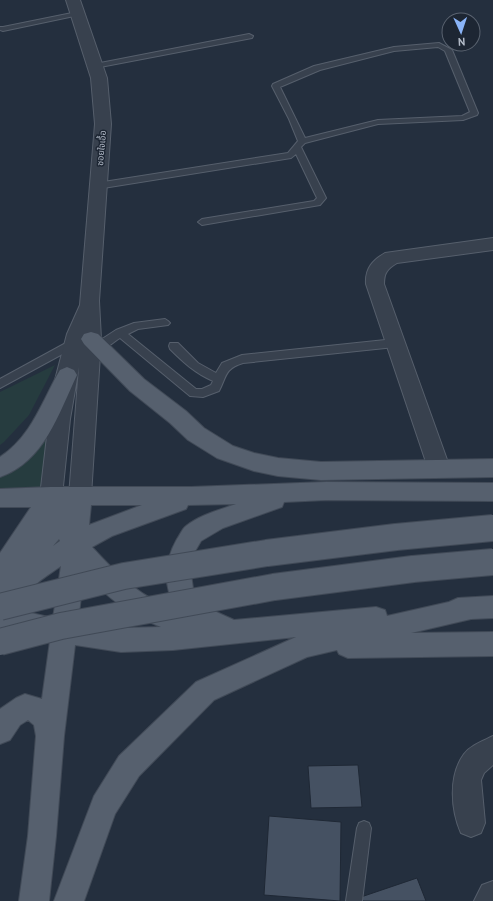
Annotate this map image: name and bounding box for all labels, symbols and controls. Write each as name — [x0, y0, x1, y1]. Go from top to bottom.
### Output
north arrow — [441, 12, 481, 52]
text: N — [458, 35, 466, 49]
street label: ซอยใจเอื้อ — [93, 130, 108, 166]

